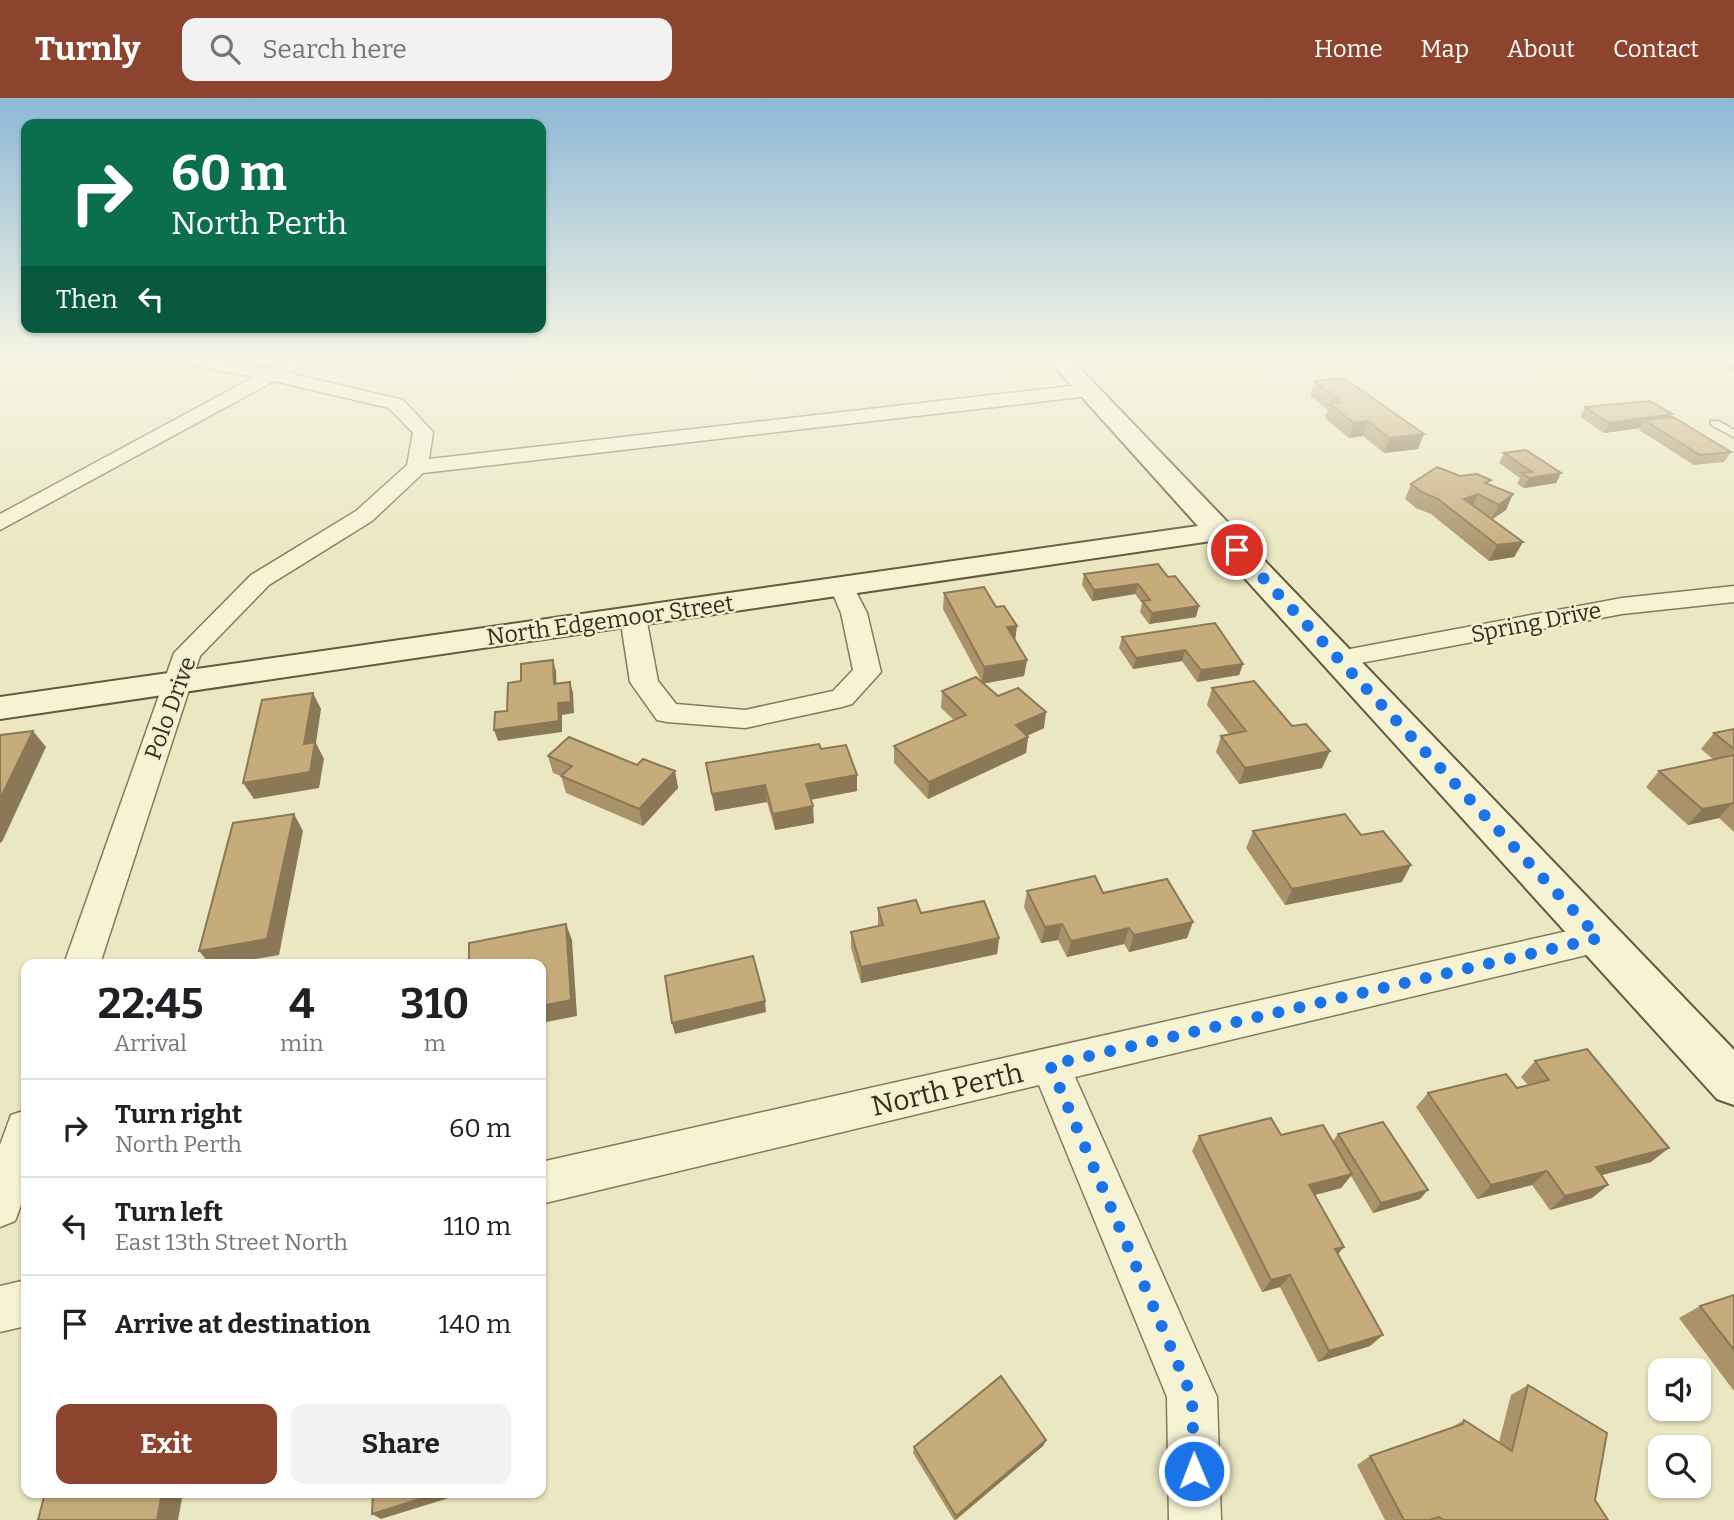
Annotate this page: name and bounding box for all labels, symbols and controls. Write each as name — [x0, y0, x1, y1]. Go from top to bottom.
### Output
search box — [182, 18, 672, 81]
text: Turnly — [35, 29, 140, 69]
icon: search — [206, 30, 244, 68]
text: Search here — [262, 34, 407, 65]
text: Home — [1314, 35, 1383, 63]
text: Map — [1421, 35, 1469, 63]
text: About — [1507, 35, 1575, 63]
text: Contact — [1613, 35, 1699, 63]
text: 60 m — [171, 144, 287, 203]
icon: right — [56, 147, 147, 238]
text: North Perth — [171, 204, 347, 242]
icon: left — [132, 280, 170, 318]
text: Then — [56, 284, 118, 315]
pin — [1207, 520, 1267, 580]
icon: arrive — [1218, 531, 1256, 569]
street label: North Edgemoor Street — [485, 589, 735, 651]
street label: Spring Drive — [1468, 596, 1604, 648]
street label: Polo Drive — [138, 653, 202, 763]
text: 22:45 — [98, 979, 203, 1029]
text: 4 — [289, 979, 315, 1029]
text: 310 — [400, 979, 469, 1029]
text: Arrival — [114, 1029, 187, 1057]
text: min — [280, 1029, 323, 1057]
text: m — [424, 1029, 446, 1057]
street label: North Perth — [868, 1056, 1026, 1123]
text: Turn right — [115, 1099, 242, 1130]
icon: right — [56, 1109, 94, 1147]
text: 60 m — [449, 1113, 511, 1144]
text: North Perth — [115, 1130, 242, 1158]
text: Turn left — [115, 1197, 223, 1228]
icon: left — [56, 1207, 94, 1245]
text: 110 m — [443, 1211, 511, 1242]
text: East 13th Street North — [115, 1228, 348, 1256]
icon: arrive — [56, 1305, 94, 1343]
text: Arrive at destination — [115, 1309, 370, 1340]
text: 140 m — [439, 1309, 511, 1340]
map controls — [1648, 1358, 1711, 1498]
button: sound — [1648, 1358, 1711, 1421]
button: Exit — [56, 1404, 277, 1484]
button: Share — [291, 1404, 511, 1484]
position arrow — [1157, 1434, 1231, 1508]
button: search — [1648, 1435, 1711, 1498]

